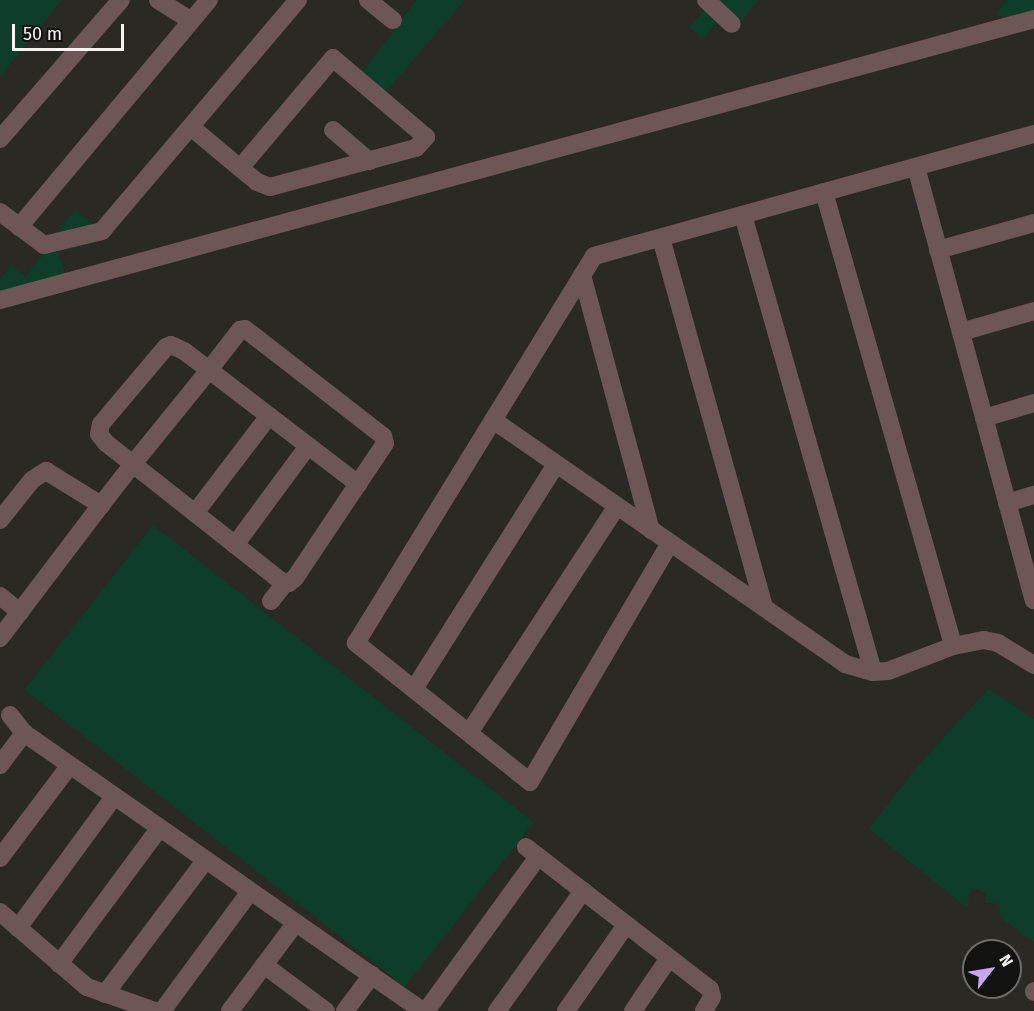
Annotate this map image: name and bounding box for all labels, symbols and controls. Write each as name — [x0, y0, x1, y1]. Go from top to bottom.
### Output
scale bar — [15, 12, 128, 50]
text: 50 m — [23, 23, 62, 45]
north arrow — [962, 939, 1022, 999]
text: N — [995, 951, 1017, 970]

